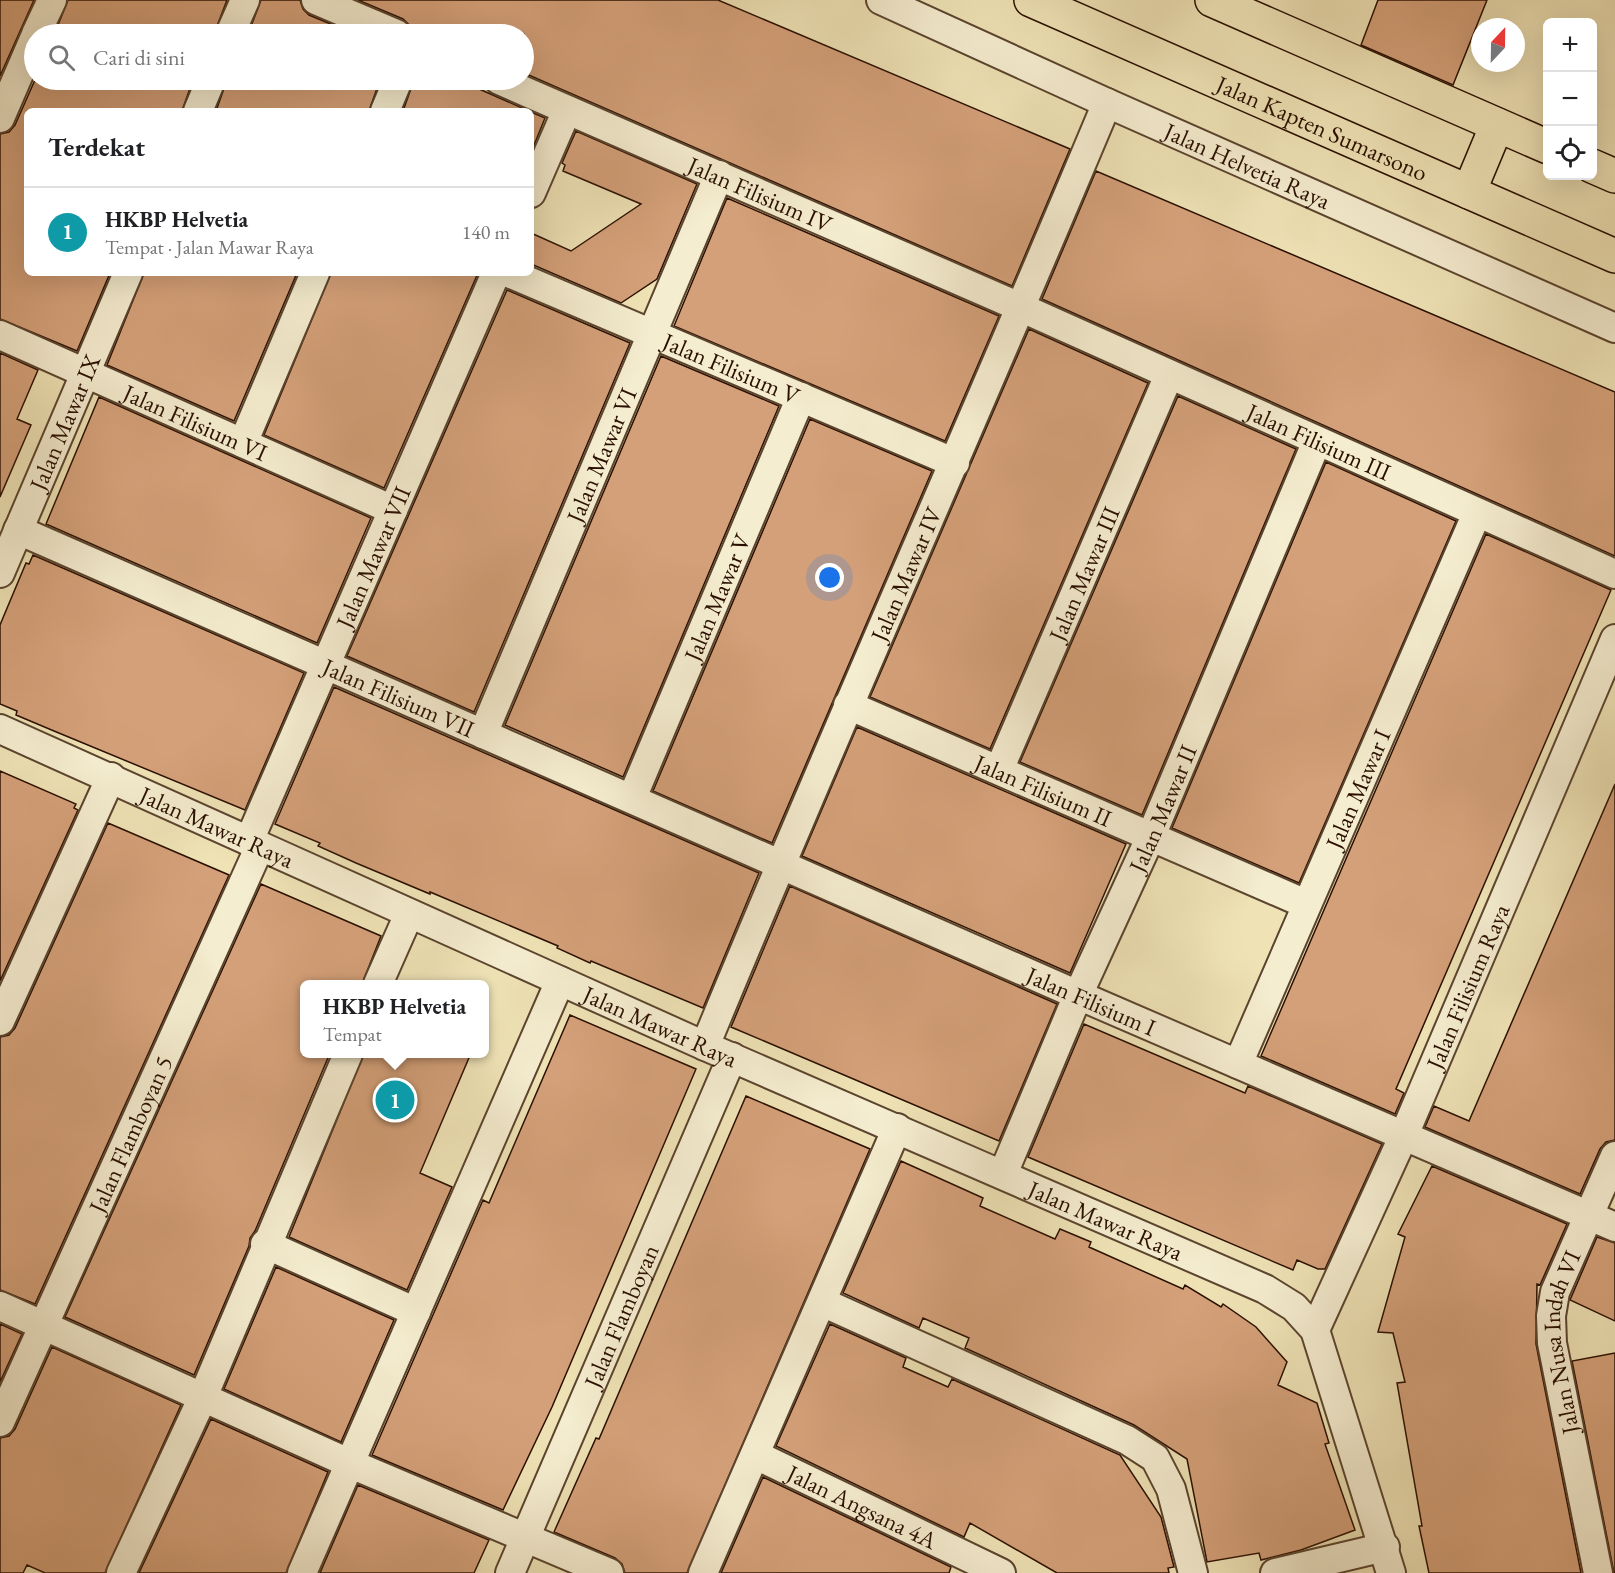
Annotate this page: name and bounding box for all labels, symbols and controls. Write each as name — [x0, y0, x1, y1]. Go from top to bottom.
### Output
north arrow — [1471, 18, 1525, 72]
map controls — [1543, 18, 1597, 180]
button: + — [1543, 18, 1597, 72]
search box — [24, 24, 534, 90]
icon: search — [45, 41, 78, 74]
text: Cari di sini — [93, 43, 185, 72]
street label: Jalan Kapten Sumarsono — [1210, 67, 1433, 188]
button: − — [1543, 72, 1597, 126]
street label: Jalan Helvetia Raya — [1158, 114, 1336, 216]
button: locate — [1543, 126, 1597, 180]
text: Terdekat — [48, 130, 145, 164]
street label: Jalan Filisium IV — [681, 148, 838, 239]
text: HKBP Helvetia — [105, 205, 248, 234]
text: 1 — [62, 219, 73, 245]
text: 140 m — [462, 219, 510, 245]
text: Tempat · Jalan Mawar Raya — [105, 234, 314, 260]
street label: Jalan Filisium V — [656, 324, 806, 411]
street label: Jalan Mawar IX — [21, 350, 107, 497]
street label: Jalan Filisium VI — [117, 376, 272, 468]
street label: Jalan Mawar VI — [558, 383, 643, 529]
street label: Jalan Filisium III — [1240, 395, 1396, 487]
street label: Jalan Mawar VII — [327, 481, 417, 634]
street label: Jalan Mawar IV — [862, 501, 949, 648]
street label: Jalan Mawar III — [1040, 501, 1126, 647]
street label: Jalan Mawar V — [675, 528, 758, 667]
your location — [815, 563, 844, 592]
street label: Jalan Filisium VII — [316, 649, 480, 744]
street label: Jalan Mawar I — [1317, 724, 1397, 855]
street label: Jalan Mawar II — [1120, 740, 1203, 879]
street label: Jalan Filisium II — [968, 746, 1117, 833]
street label: Jalan Mawar Raya — [133, 778, 299, 875]
street label: Jalan Filisium Raya — [1418, 899, 1516, 1075]
street label: Jalan Filisium I — [1020, 958, 1161, 1042]
street label: Jalan Mawar Raya — [577, 977, 743, 1074]
popup — [300, 980, 489, 1058]
text: HKBP Helvetia — [323, 992, 466, 1021]
text: Tempat — [323, 1021, 382, 1047]
street label: Jalan Flamboyan 5 — [80, 1050, 179, 1219]
pin: 1 — [376, 1078, 414, 1122]
street label: Jalan Mawar Raya — [1022, 1172, 1188, 1267]
street label: Jalan Flamboyan — [575, 1239, 665, 1394]
street label: Jalan Nusa Indah VI — [1535, 1245, 1587, 1439]
street label: Jalan Angsana 4A — [780, 1456, 943, 1556]

